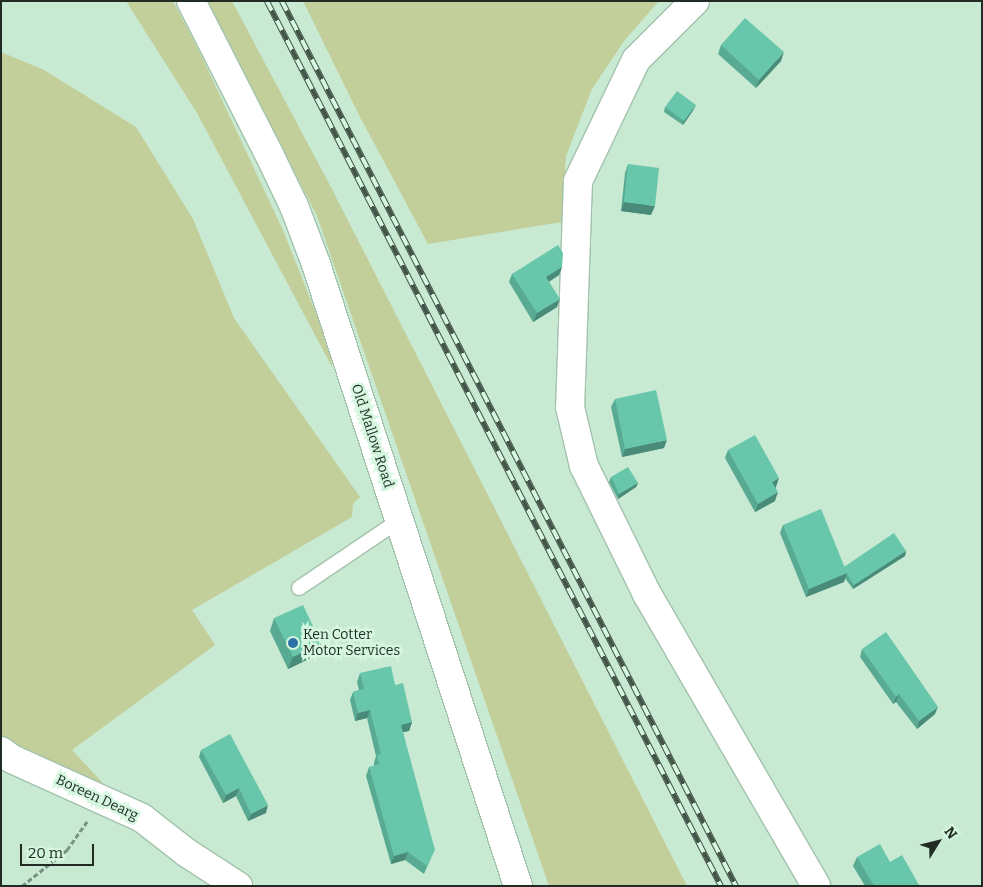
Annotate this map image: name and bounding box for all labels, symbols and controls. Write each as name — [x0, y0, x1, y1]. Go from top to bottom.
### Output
street label: Old Mallow Road — [347, 382, 397, 490]
place label: Ken Cotter Motor Services — [303, 627, 400, 660]
marker: Ken Cotter Motor Services — [287, 637, 299, 649]
street label: Boreen Dearg — [53, 772, 141, 824]
north arrow — [913, 817, 963, 867]
text: N — [940, 824, 961, 842]
scale bar — [22, 834, 96, 866]
text: 20 m — [28, 844, 63, 862]

